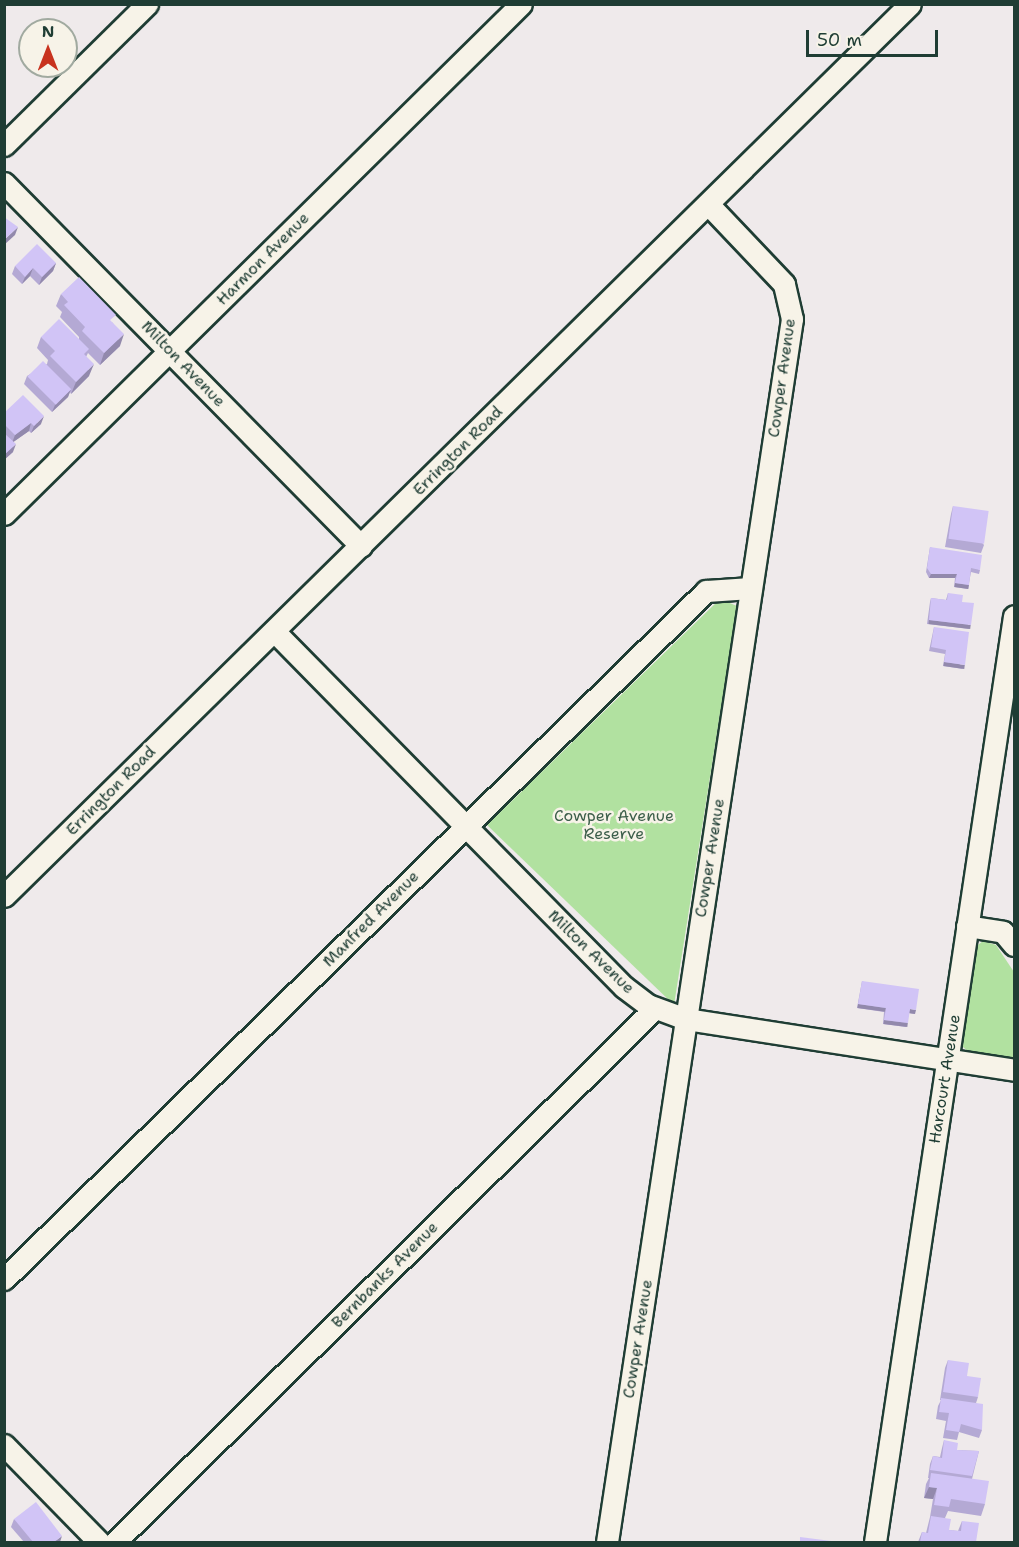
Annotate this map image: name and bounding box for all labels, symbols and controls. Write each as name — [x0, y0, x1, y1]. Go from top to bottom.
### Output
north arrow — [18, 18, 78, 78]
scale bar — [809, 18, 941, 56]
text: N — [42, 21, 54, 42]
text: 50 m — [817, 28, 862, 52]
street label: Harmon Avenue — [213, 209, 313, 309]
street label: Milton Avenue — [137, 317, 229, 411]
street label: Cowper Avenue — [764, 317, 800, 439]
street label: Errington Road — [409, 402, 507, 500]
street label: Errington Road — [62, 742, 160, 840]
street label: Cowper Avenue — [691, 797, 729, 919]
park label: Cowper Avenue Reserve — [554, 806, 674, 844]
street label: Manfred Avenue — [319, 867, 423, 971]
street label: Milton Avenue — [544, 906, 638, 998]
street label: Harcourt Avenue — [925, 1013, 965, 1145]
street label: Bernbanks Avenue — [328, 1218, 442, 1332]
street label: Cowper Avenue — [619, 1278, 657, 1400]

